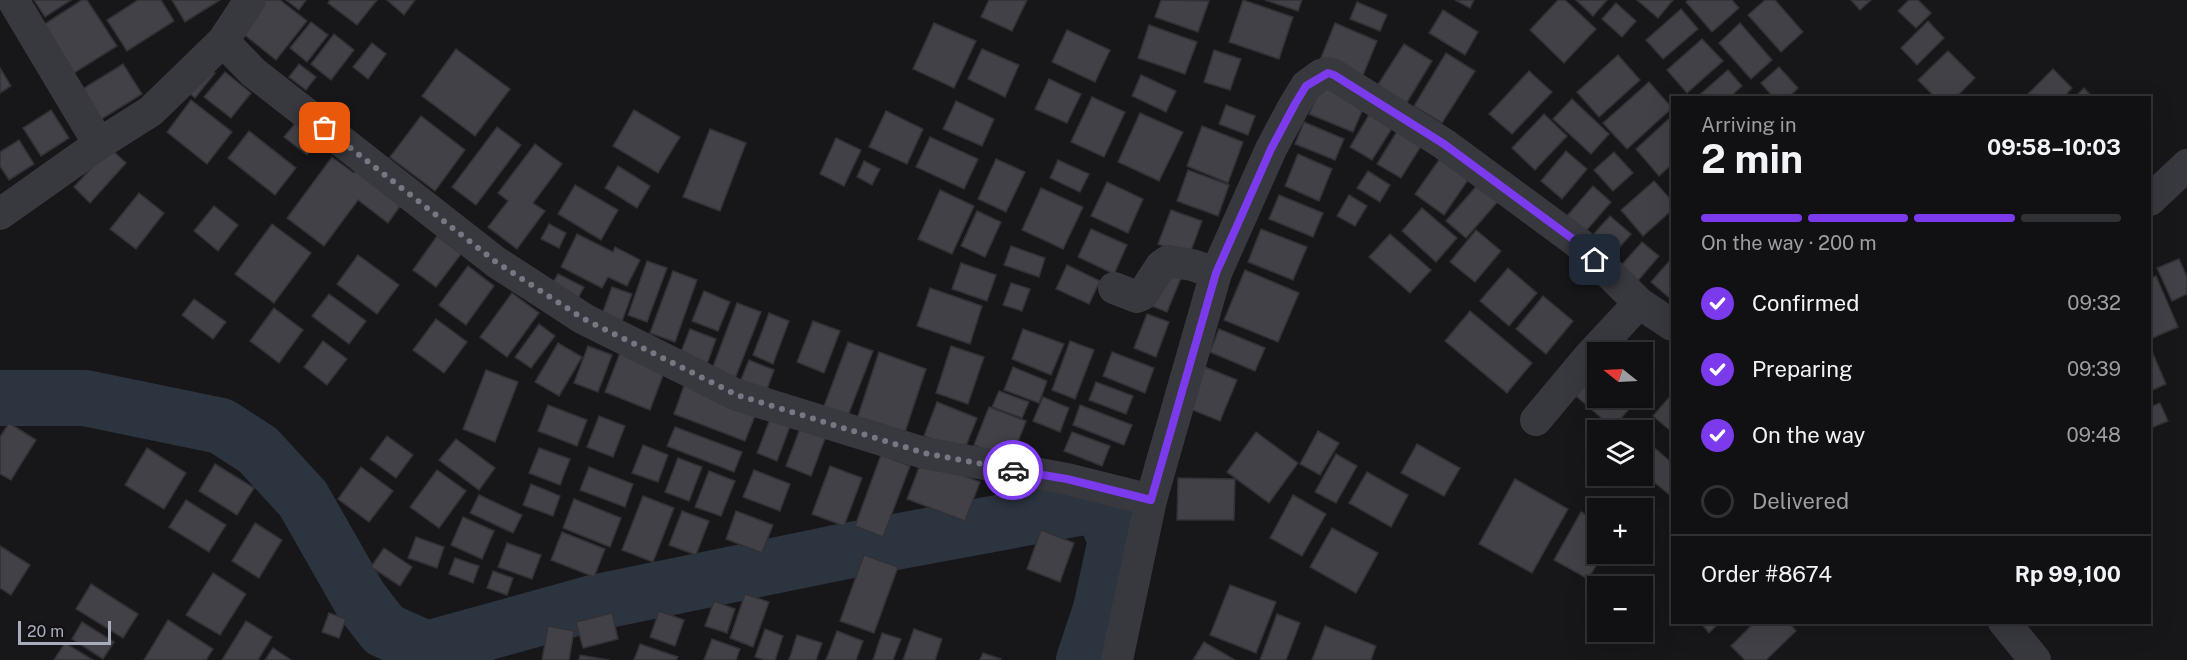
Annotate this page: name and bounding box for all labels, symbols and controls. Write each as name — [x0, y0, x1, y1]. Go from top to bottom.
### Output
pin — [299, 102, 350, 153]
icon: bag — [308, 111, 341, 144]
text: Arriving in — [1701, 113, 1796, 137]
text: 09:58–10:03 — [1987, 134, 2121, 160]
text: 2 min — [1701, 136, 1803, 182]
text: On the way · 200 m — [1701, 231, 1877, 255]
pin — [1569, 234, 1620, 285]
icon: home — [1578, 243, 1611, 276]
icon: check — [1701, 287, 1734, 320]
text: Confirmed — [1752, 290, 1859, 316]
text: 09:32 — [2067, 291, 2121, 315]
north arrow — [1587, 342, 1653, 408]
map controls — [1587, 342, 1653, 642]
icon: check — [1701, 353, 1734, 386]
text: Preparing — [1752, 356, 1853, 382]
text: 09:39 — [2067, 357, 2121, 381]
icon: check — [1701, 419, 1734, 452]
button: layers — [1587, 420, 1653, 486]
text: On the way — [1752, 422, 1865, 448]
text: 09:48 — [2067, 423, 2121, 447]
courier — [983, 440, 1043, 500]
icon: car — [997, 454, 1030, 487]
text: Delivered — [1752, 488, 1849, 514]
button: + — [1587, 498, 1653, 564]
text: Order #8674 — [1701, 561, 1832, 587]
text: Rp 99,100 — [2015, 561, 2121, 587]
button: − — [1587, 576, 1653, 642]
scale bar — [18, 618, 111, 646]
text: 20 m — [27, 622, 64, 641]

